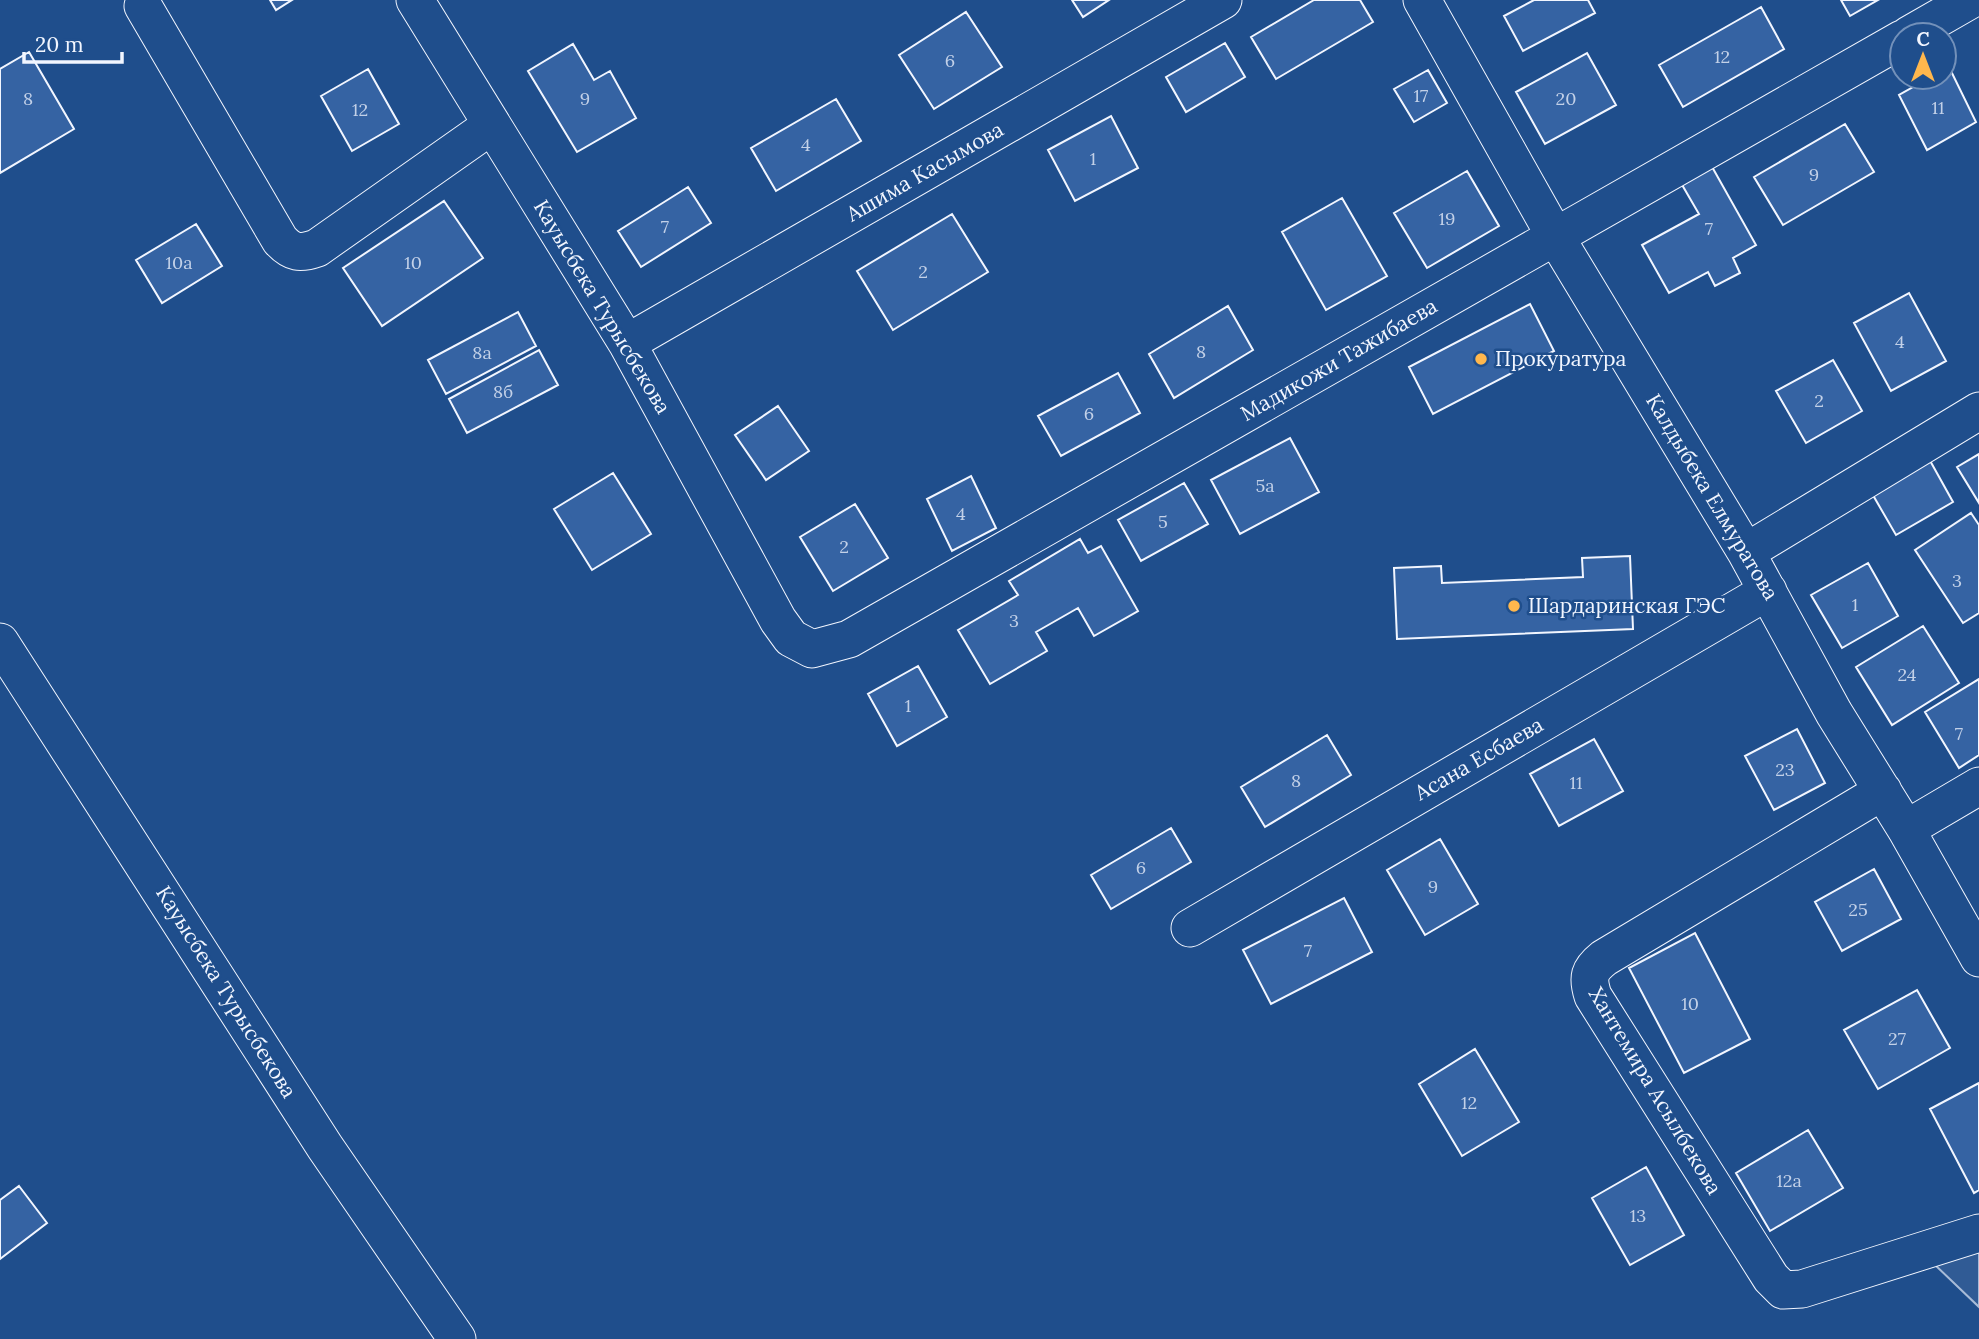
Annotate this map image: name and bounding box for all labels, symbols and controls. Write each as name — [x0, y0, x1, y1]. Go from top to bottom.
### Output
scale bar — [24, 21, 122, 65]
north arrow — [1888, 21, 1958, 91]
text: С — [1916, 27, 1930, 51]
text: 20 m — [35, 31, 84, 58]
house number: 12 — [1714, 45, 1730, 68]
house number: 6 — [945, 49, 955, 72]
house number: 17 — [1414, 84, 1428, 107]
house number: 8 — [23, 87, 33, 110]
house number: 9 — [580, 87, 590, 110]
house number: 20 — [1556, 87, 1576, 110]
house number: 11 — [1931, 96, 1945, 119]
house number: 12 — [352, 98, 368, 121]
street label: Ашима Касымова — [840, 116, 1008, 228]
house number: 4 — [801, 133, 811, 156]
house number: 1 — [1090, 147, 1096, 170]
house number: 9 — [1809, 163, 1819, 186]
street label: Кауысбека Турысбекова — [528, 195, 677, 419]
house number: 19 — [1439, 207, 1455, 230]
house number: 7 — [661, 215, 669, 238]
house number: 7 — [1705, 217, 1713, 240]
house number: 10а — [165, 251, 193, 274]
house number: 10 — [404, 251, 422, 274]
house number: 2 — [918, 260, 928, 283]
street label: Мадикожи Тажибаева — [1236, 292, 1442, 427]
house number: 4 — [1895, 330, 1905, 353]
house number: 8 — [1196, 340, 1206, 363]
house number: 8а — [472, 341, 492, 364]
place label: Прокуратура — [1495, 345, 1627, 372]
marker: Прокуратура — [1473, 351, 1489, 367]
house number: 8б — [493, 380, 513, 403]
street label: Калдыбека Елмуратова — [1640, 389, 1785, 605]
house number: 2 — [1814, 389, 1824, 412]
house number: 6 — [1084, 402, 1094, 425]
house number: 5а — [1255, 474, 1275, 497]
house number: 4 — [956, 502, 966, 525]
house number: 5 — [1158, 510, 1168, 533]
house number: 2 — [839, 535, 849, 558]
house number: 3 — [1952, 569, 1962, 592]
place label: Шардаринская ГЭС — [1528, 592, 1726, 619]
house number: 1 — [1852, 593, 1858, 616]
marker: Шардаринская ГЭС — [1506, 598, 1522, 614]
house number: 3 — [1009, 609, 1019, 632]
house number: 24 — [1897, 663, 1917, 686]
house number: 1 — [905, 694, 911, 717]
street label: Асана Есбаева — [1409, 711, 1548, 807]
house number: 7 — [1955, 722, 1963, 745]
house number: 23 — [1775, 758, 1795, 781]
house number: 8 — [1291, 769, 1301, 792]
house number: 11 — [1569, 771, 1583, 794]
house number: 6 — [1136, 856, 1146, 879]
house number: 9 — [1428, 875, 1438, 898]
street label: Кауысбека Турысбекова — [150, 881, 303, 1103]
house number: 25 — [1848, 898, 1868, 921]
house number: 7 — [1304, 939, 1312, 962]
street label: Хантемира Асылбекова — [1583, 982, 1728, 1199]
house number: 10 — [1681, 992, 1699, 1015]
house number: 27 — [1888, 1027, 1906, 1050]
house number: 12 — [1461, 1091, 1477, 1114]
house number: 12а — [1776, 1169, 1802, 1192]
house number: 13 — [1630, 1204, 1646, 1227]

